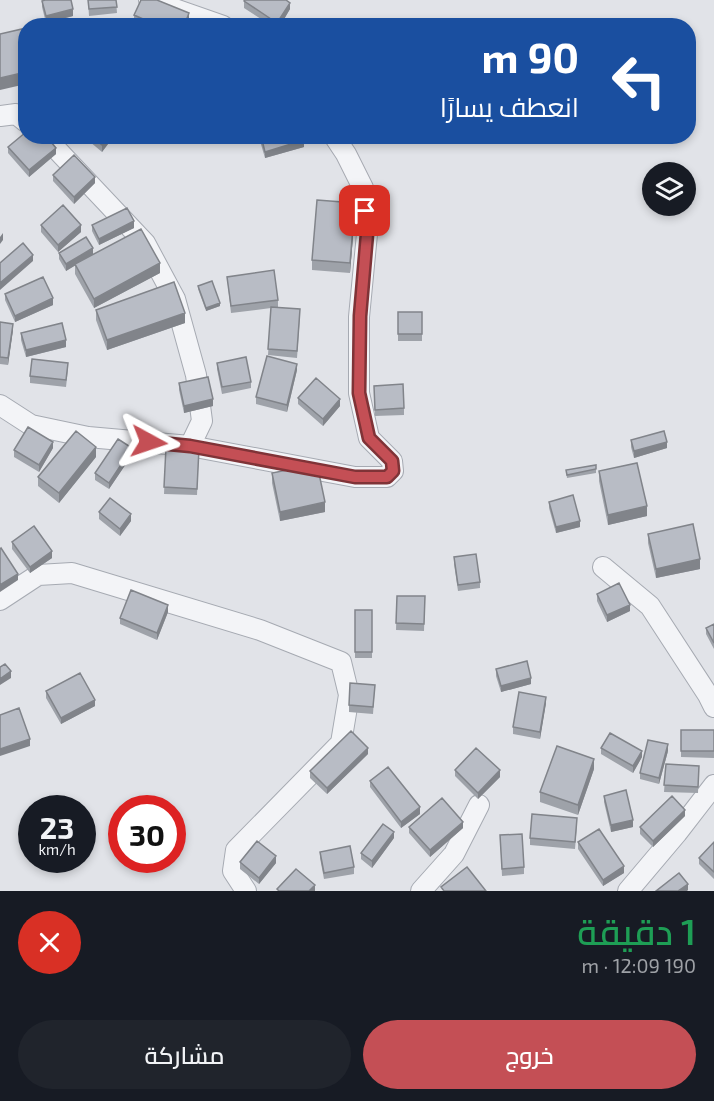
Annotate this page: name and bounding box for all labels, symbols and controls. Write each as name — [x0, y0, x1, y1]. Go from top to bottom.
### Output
text: 90 m — [482, 31, 579, 81]
icon: left — [600, 42, 678, 120]
text: انعطف يسارًا — [440, 90, 579, 122]
map controls — [642, 162, 696, 216]
button: layers — [642, 162, 696, 216]
pin — [339, 185, 390, 236]
icon: arrive — [348, 194, 381, 227]
position arrow — [117, 410, 181, 474]
speed limit sign: 30 — [108, 795, 186, 873]
text: 23 — [40, 809, 74, 845]
text: km/h — [38, 840, 76, 858]
text: 1 دقيقة — [577, 909, 696, 952]
button: close — [18, 911, 81, 974]
text: 190 m · 12:09 — [581, 953, 696, 977]
button: مشاركة — [18, 1020, 351, 1089]
button: خروج — [363, 1020, 696, 1089]

